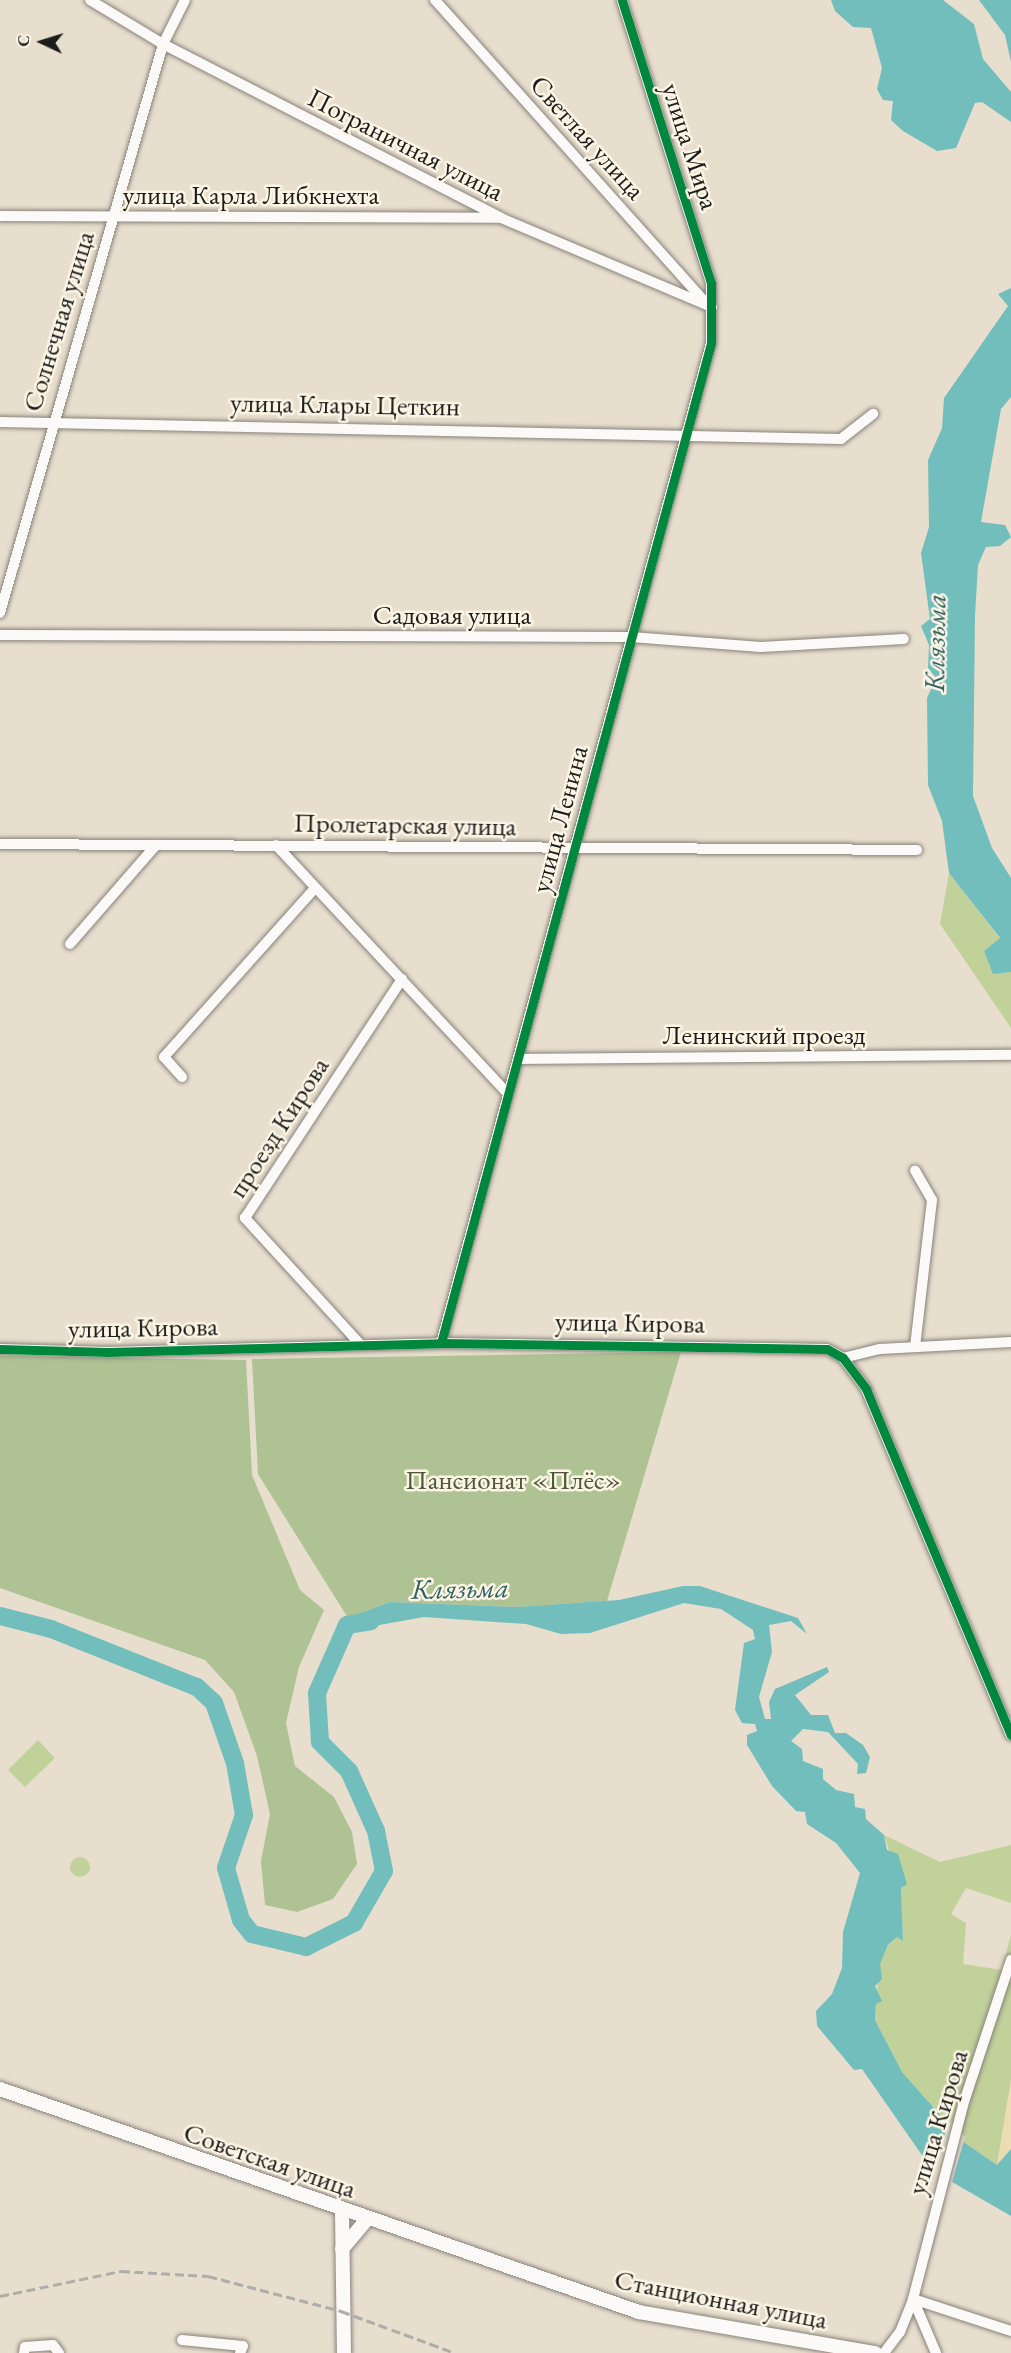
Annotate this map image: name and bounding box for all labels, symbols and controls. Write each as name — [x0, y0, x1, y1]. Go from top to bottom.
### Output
north arrow — [12, 12, 72, 72]
text: С — [13, 34, 34, 47]
street label: Светлая улица — [524, 68, 652, 206]
street label: улица Мира — [655, 79, 727, 213]
street label: Пограничная улица — [303, 81, 509, 207]
street label: улица Карла Либкнехта — [123, 179, 379, 211]
street label: Солнечная улица — [15, 227, 101, 415]
street label: улица Клары Цеткин — [230, 386, 460, 422]
water label: Клязьма — [917, 594, 953, 692]
street label: Садовая улица — [373, 599, 531, 631]
street label: улица Ленина — [524, 742, 594, 896]
street label: Пролетарская улица — [293, 806, 517, 842]
street label: Ленинский проезд — [662, 1019, 866, 1051]
street label: проезд Кирова — [221, 1051, 335, 1203]
street label: улица Кирова — [555, 1304, 705, 1340]
street label: улица Кирова — [68, 1309, 218, 1345]
park label: Пансионат «Плёс» — [405, 1464, 621, 1496]
water label: Клязьма — [411, 1570, 509, 1606]
street label: улица Кирова — [900, 2045, 974, 2199]
street label: Советская улица — [180, 2115, 360, 2205]
street label: Станционная улица — [612, 2262, 830, 2336]

